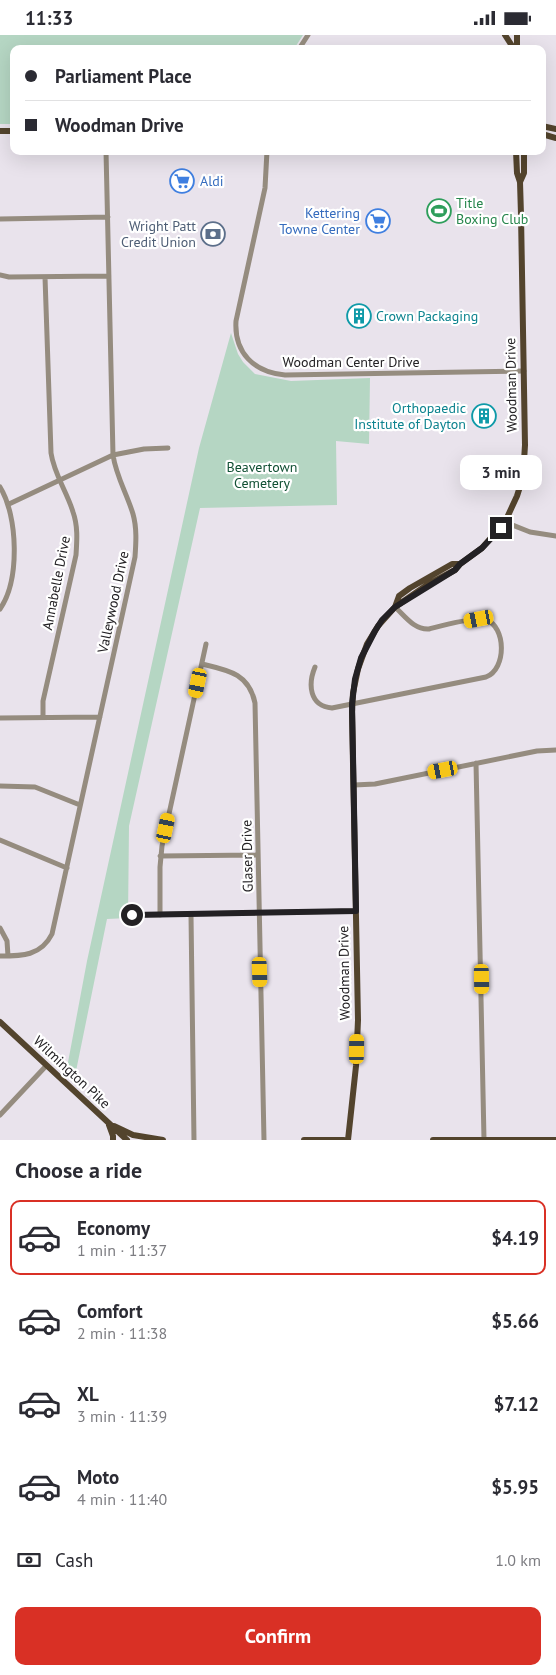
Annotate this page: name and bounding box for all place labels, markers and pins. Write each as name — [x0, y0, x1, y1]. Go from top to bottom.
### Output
supermarket icon: Aldi — [169, 168, 195, 194]
place label: Aldi — [200, 172, 224, 190]
place label: Title Boxing Club — [456, 194, 528, 228]
sports icon: Title Boxing Club — [426, 198, 452, 224]
place label: Kettering Towne Center — [279, 204, 360, 238]
supermarket icon: Kettering Towne Center — [365, 208, 391, 234]
place label: Wright Patt Credit Union — [121, 217, 196, 251]
bank icon: Wright Patt Credit Union — [200, 221, 226, 247]
building icon: Crown Packaging — [346, 303, 372, 329]
place label: Crown Packaging — [376, 307, 478, 325]
place label: Orthopaedic Institute of Dayton — [354, 399, 466, 433]
building icon: Orthopaedic Institute of Dayton — [471, 403, 497, 429]

